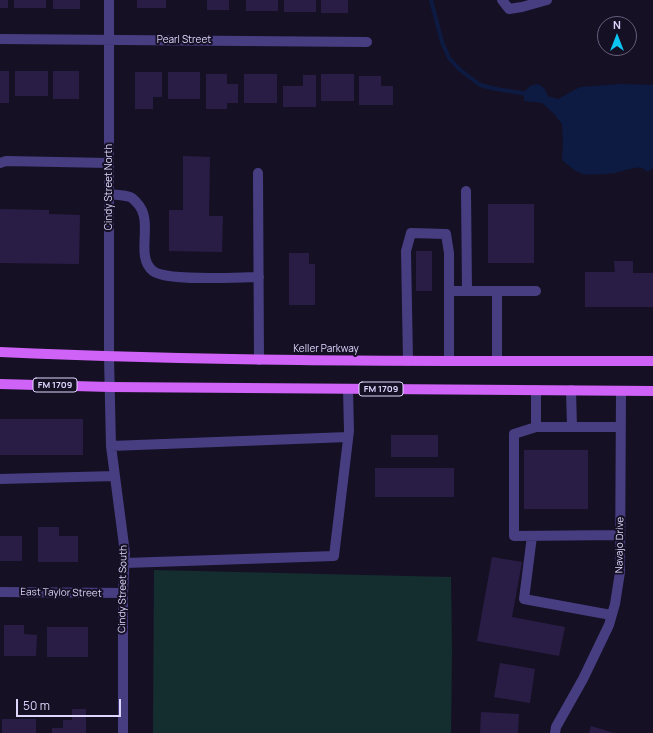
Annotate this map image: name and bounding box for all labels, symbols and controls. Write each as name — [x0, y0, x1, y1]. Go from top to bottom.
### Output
north arrow — [597, 16, 637, 56]
text: N — [613, 17, 621, 32]
street label: Pearl Street — [157, 34, 211, 46]
street label: Cindy Street North — [103, 144, 115, 230]
street label: Keller Parkway — [293, 343, 359, 355]
road number: FM 1709 — [33, 378, 77, 392]
road number: FM 1709 — [359, 382, 403, 396]
street label: Navajo Drive — [614, 517, 626, 573]
street label: Cindy Street South — [116, 545, 130, 633]
street label: East Taylor Street — [20, 586, 102, 600]
scale bar — [18, 691, 123, 717]
text: 50 m — [23, 697, 50, 714]

